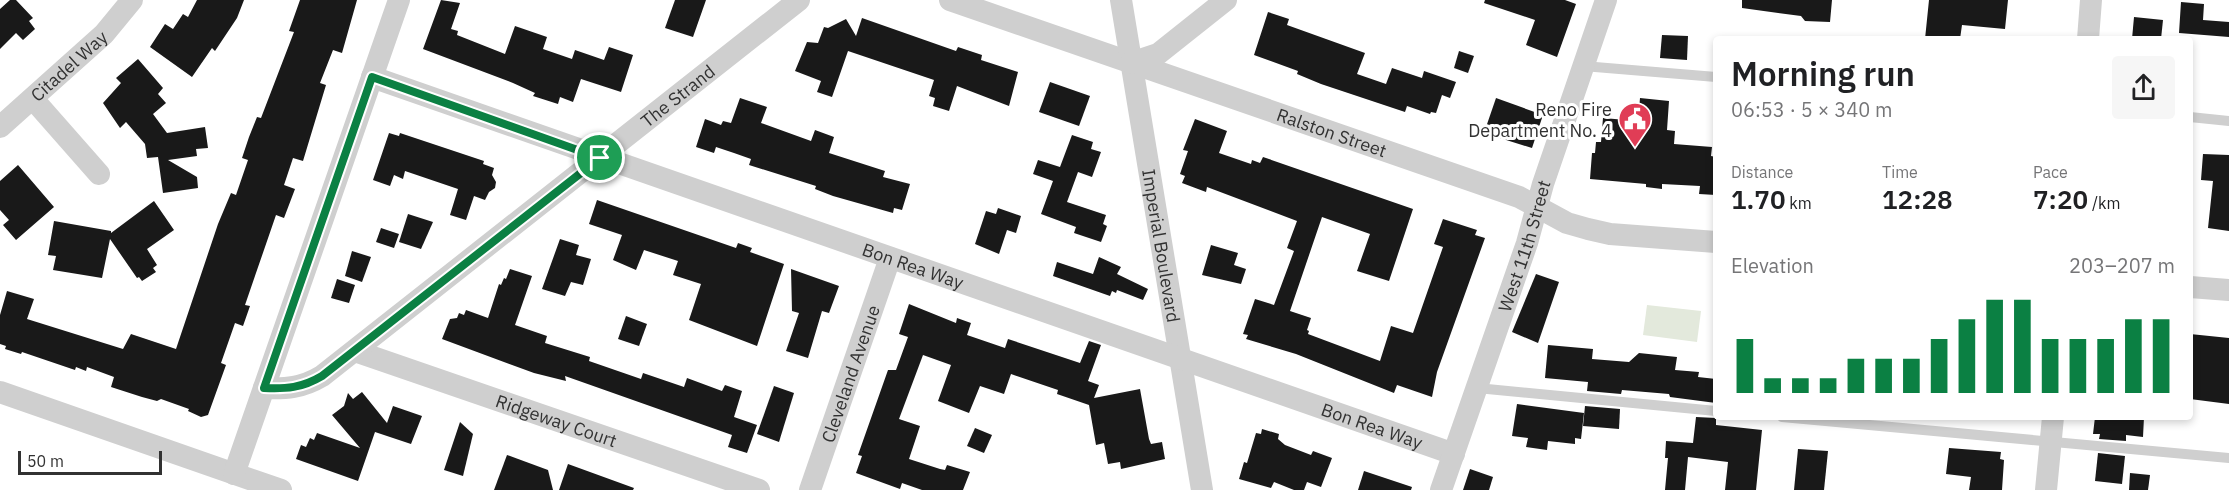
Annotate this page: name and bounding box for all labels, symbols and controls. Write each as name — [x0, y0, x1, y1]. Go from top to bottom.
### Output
street label: Citadel Way — [25, 25, 112, 106]
text: Morning run — [1731, 52, 1915, 95]
button: share — [2112, 56, 2175, 119]
street label: The Strand — [636, 59, 719, 132]
text: 06:53 · 5 × 340 m — [1731, 96, 1892, 123]
place label: Reno Fire Department No. 4 — [1468, 98, 1612, 142]
public building icon: Reno Fire Department No. 4 — [1617, 101, 1653, 148]
street label: Ralston Street — [1274, 103, 1390, 162]
pin — [574, 132, 625, 183]
icon: arrive — [583, 141, 616, 174]
text: Distance — [1731, 162, 1793, 182]
text: Time — [1882, 162, 1918, 182]
text: Pace — [2033, 162, 2068, 182]
street label: Imperial Boulevard — [1138, 167, 1186, 324]
street label: West 11th Street — [1492, 177, 1555, 315]
text: 1.70 — [1731, 182, 1786, 216]
text: 12:28 — [1882, 182, 1953, 216]
text: 7:20 — [2033, 182, 2088, 216]
text: km — [1786, 193, 1812, 213]
text: /km — [2088, 193, 2120, 213]
street label: Bon Rea Way — [859, 237, 967, 294]
text: Elevation — [1731, 252, 1814, 279]
text: 203–207 m — [2069, 252, 2175, 279]
street label: Cleveland Avenue — [816, 302, 884, 446]
street label: Ridgeway Court — [493, 389, 620, 452]
street label: Bon Rea Way — [1318, 397, 1426, 454]
scale bar — [18, 448, 162, 476]
text: 50 m — [27, 451, 64, 471]

